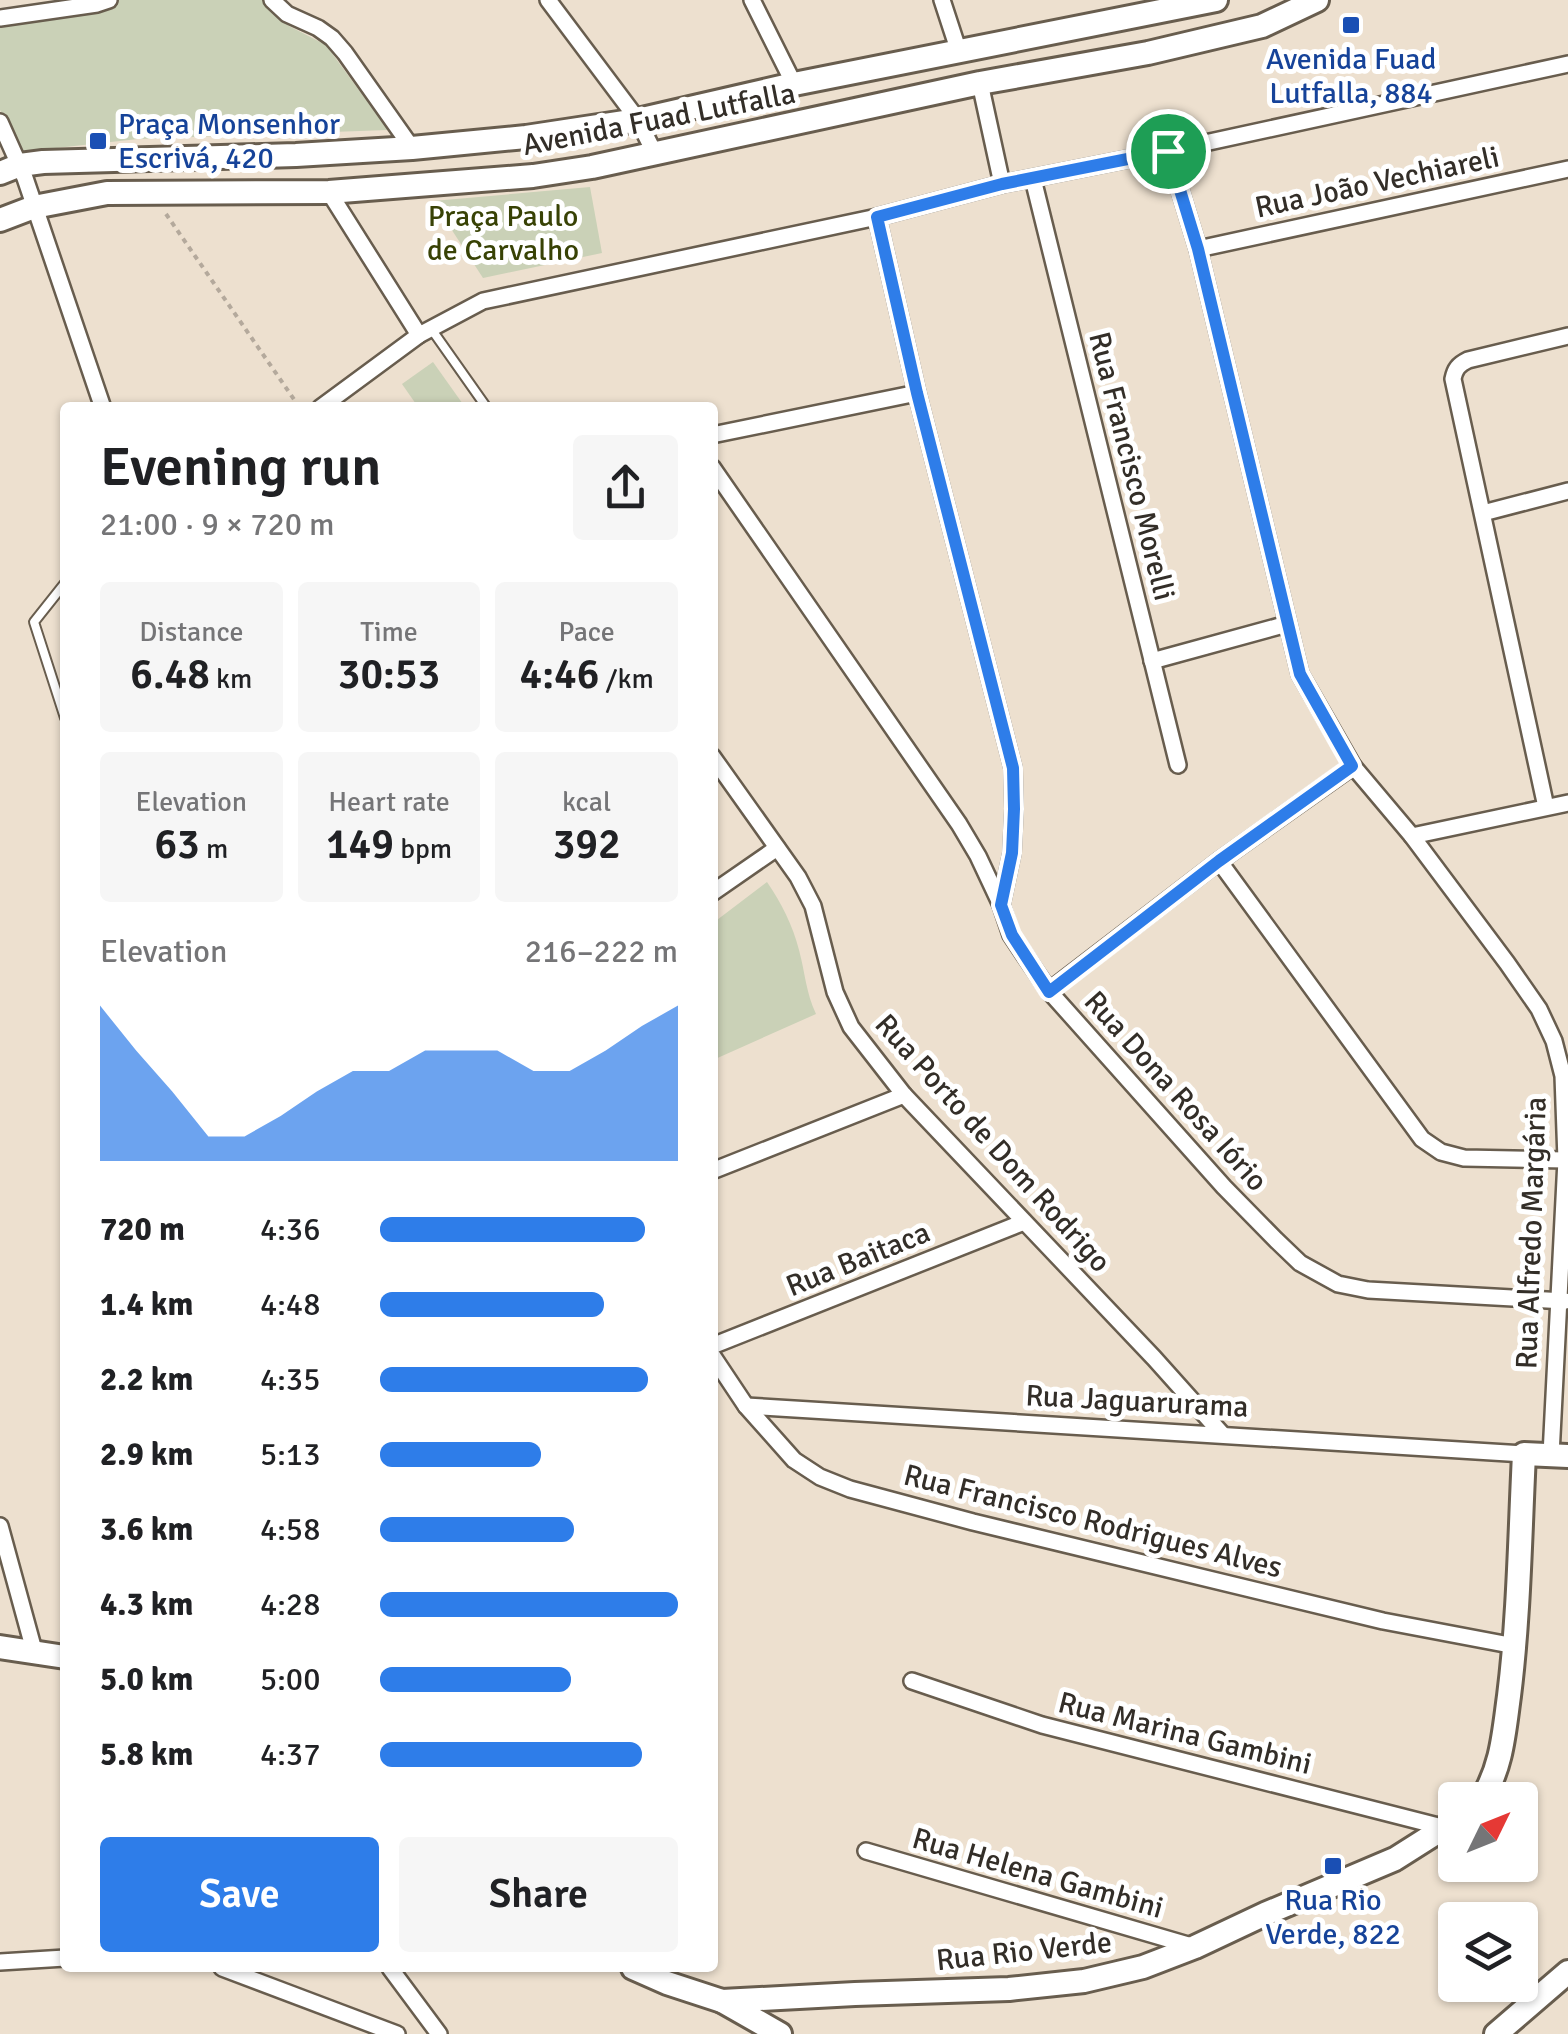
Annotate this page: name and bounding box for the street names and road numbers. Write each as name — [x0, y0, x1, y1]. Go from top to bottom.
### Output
street label: Avenida Fuad Lutfalla — [519, 75, 799, 164]
street label: Rua João Vechiareli — [1252, 139, 1503, 226]
street label: Rua Francisco Morelli — [1080, 328, 1183, 604]
street label: Rua Dona Rosa Iório — [1076, 984, 1275, 1199]
street label: Rua Porto de Dom Rodrigo — [867, 1007, 1118, 1280]
street label: Rua Alfredo Margária — [1508, 1096, 1555, 1370]
street label: Rua Baitaca — [781, 1214, 936, 1305]
street label: Rua Jaguarurama — [1024, 1377, 1249, 1426]
street label: Rua Francisco Rodrigues Alves — [900, 1457, 1286, 1586]
street label: Rua Marina Gambini — [1054, 1684, 1315, 1783]
street label: Rua Helena Gambini — [908, 1820, 1168, 1927]
street label: Rua Rio Verde — [934, 1924, 1114, 1979]

